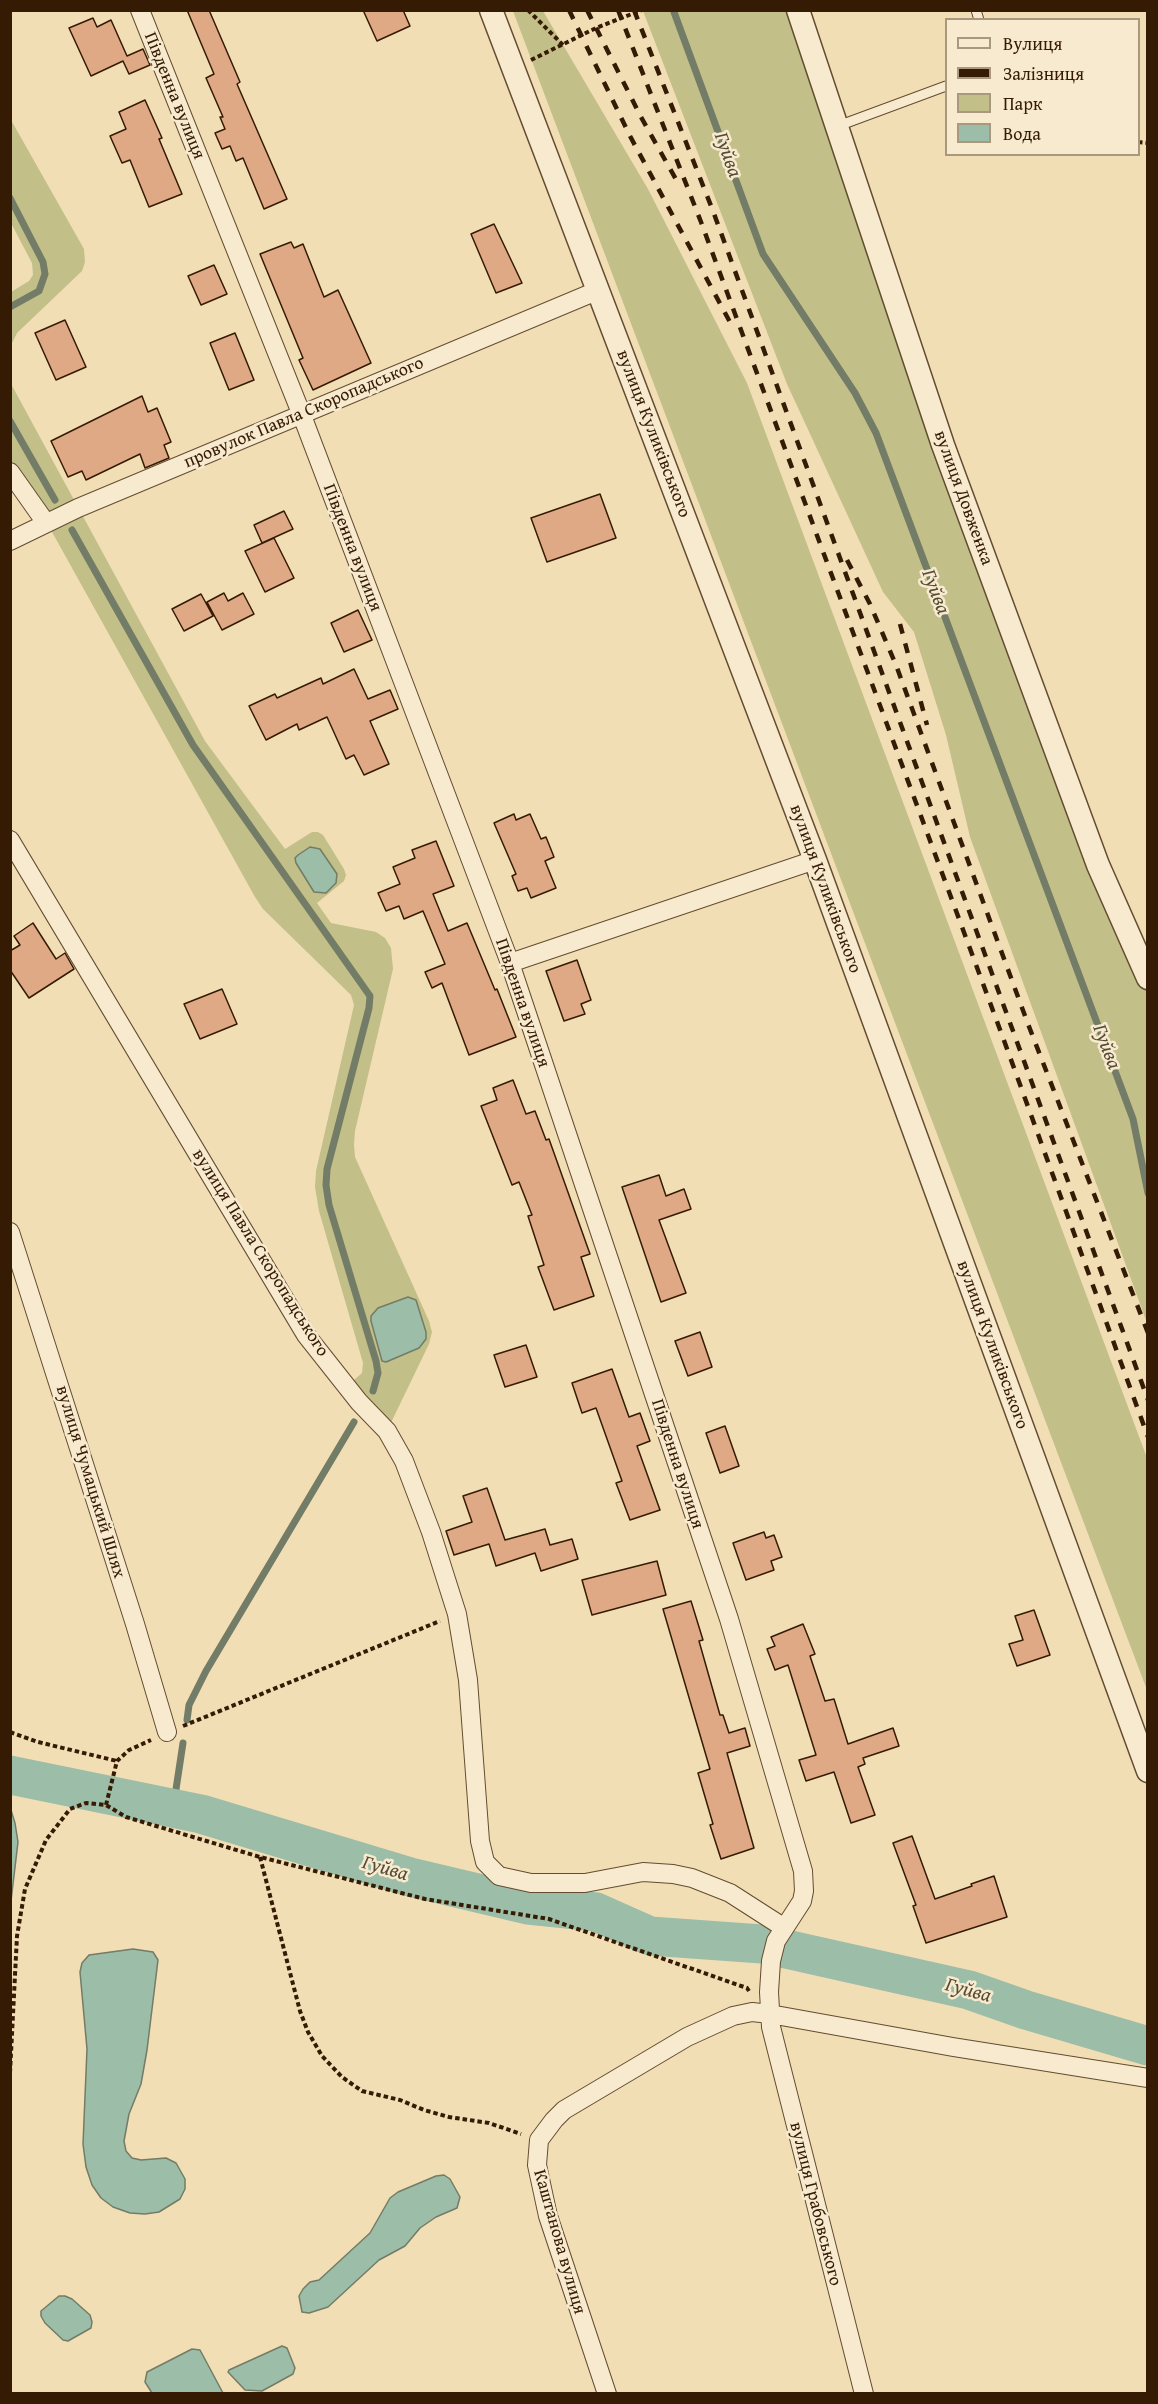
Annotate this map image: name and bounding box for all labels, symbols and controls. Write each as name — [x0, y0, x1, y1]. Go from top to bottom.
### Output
legend — [945, 18, 1140, 156]
street label: Південна вулиця — [139, 29, 209, 163]
text: Вулиця — [1003, 30, 1062, 57]
text: Залізниця — [1003, 60, 1084, 87]
text: Парк — [1003, 90, 1042, 117]
text: Вода — [1003, 120, 1041, 147]
water label: Гуйва — [708, 129, 746, 181]
street label: вулиця Куликівського — [611, 347, 695, 521]
street label: провулок Павла Скоропадського — [181, 353, 427, 473]
street label: вулиця Довженка — [929, 428, 997, 568]
street label: Південна вулиця — [318, 481, 386, 615]
water label: Гуйва — [915, 566, 955, 618]
street label: вулиця Куликівського — [784, 802, 866, 976]
street label: Південна вулиця — [490, 936, 554, 1070]
water label: Гуйва — [1086, 1021, 1126, 1073]
street label: вулиця Павла Скоропадського — [187, 1145, 333, 1361]
street label: вулиця Куликівського — [951, 1258, 1033, 1432]
street label: вулиця Чумацький Шлях — [50, 1383, 130, 1581]
street label: Південна вулиця — [646, 1396, 708, 1532]
water label: Гуйва — [359, 1851, 411, 1887]
water label: Гуйва — [943, 1973, 993, 2009]
street label: вулиця Грабовського — [784, 2120, 846, 2288]
street label: Каштанова вулиця — [528, 2167, 590, 2317]

